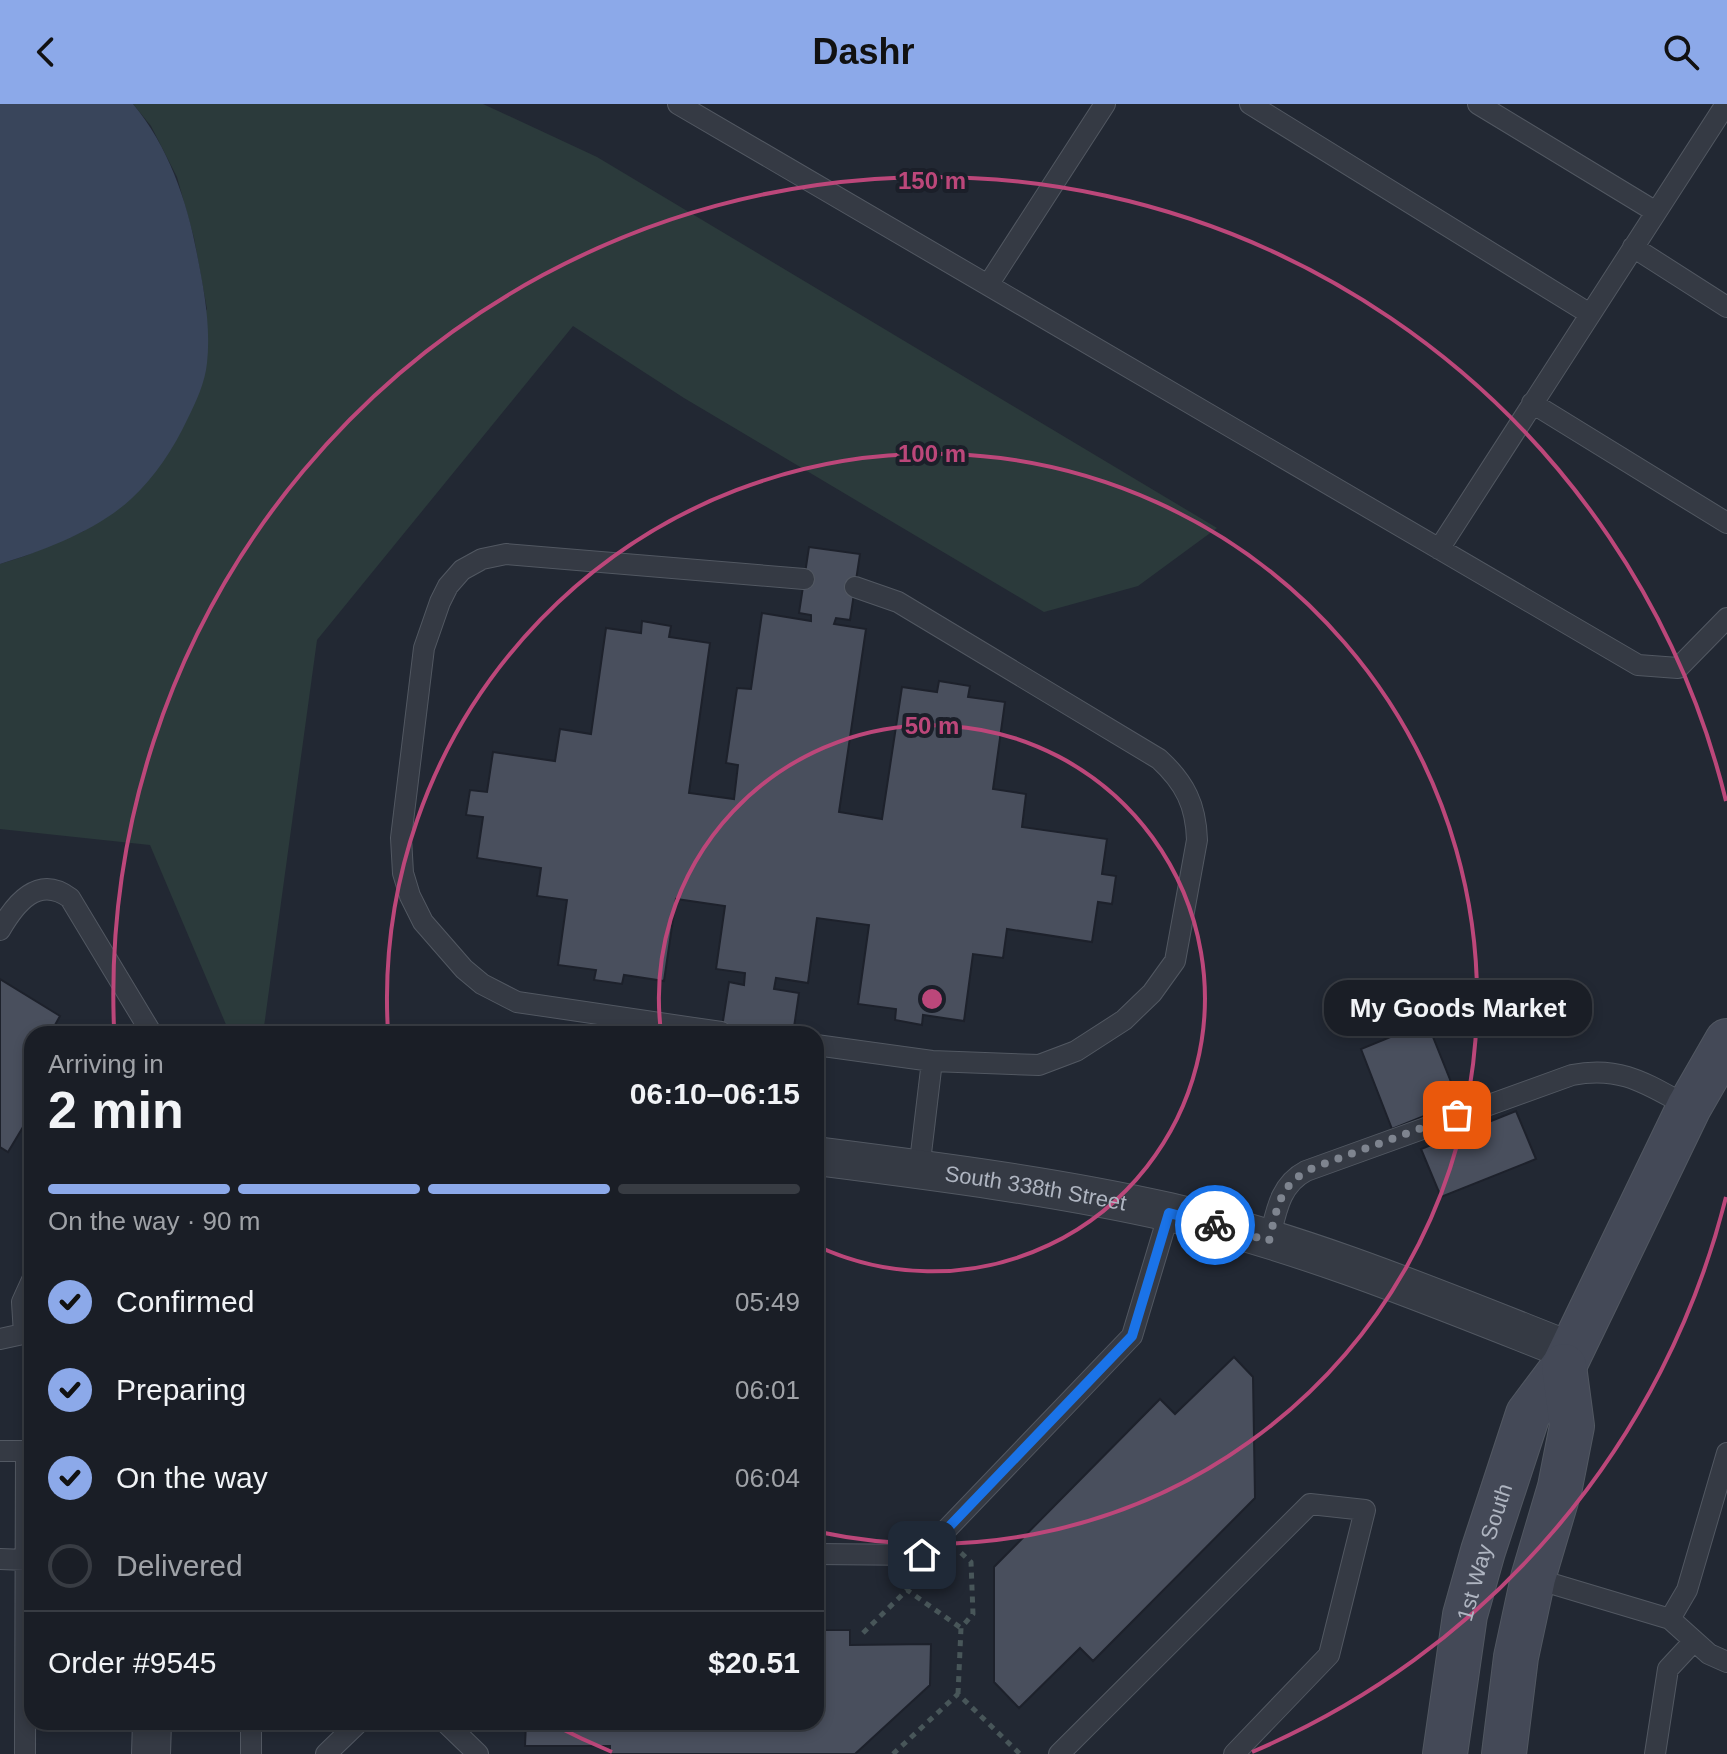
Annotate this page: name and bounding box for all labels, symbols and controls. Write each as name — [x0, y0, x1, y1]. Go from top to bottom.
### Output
icon: back — [24, 30, 68, 74]
icon: search — [1659, 30, 1703, 74]
text: Dashr — [812, 31, 915, 72]
text: 150 m — [898, 167, 966, 194]
text: 100 m — [898, 440, 966, 467]
text: 50 m — [905, 712, 959, 739]
callout: My Goods Market — [1323, 979, 1591, 1035]
centre of rings — [918, 985, 946, 1013]
text: My Goods Market — [1350, 993, 1566, 1023]
text: Arriving in — [48, 1049, 164, 1079]
text: 06:10–06:15 — [630, 1077, 800, 1110]
text: 2 min — [48, 1081, 184, 1139]
pin — [1423, 1081, 1491, 1149]
icon: bag — [1435, 1093, 1479, 1137]
street label: South 338th Street — [943, 1161, 1129, 1216]
courier — [1175, 1185, 1255, 1265]
icon: bike — [1193, 1203, 1237, 1247]
text: On the way · 90 m — [48, 1206, 260, 1236]
icon: check — [48, 1280, 92, 1324]
text: Confirmed — [116, 1285, 254, 1318]
text: 05:49 — [735, 1287, 800, 1317]
icon: check — [48, 1368, 92, 1412]
text: Preparing — [116, 1373, 246, 1406]
text: 06:01 — [735, 1375, 800, 1405]
icon: check — [48, 1456, 92, 1500]
text: On the way — [116, 1461, 268, 1494]
text: 06:04 — [735, 1463, 800, 1493]
street label: 1st Way South — [1452, 1480, 1517, 1624]
pin — [888, 1521, 956, 1589]
icon: home — [900, 1533, 944, 1577]
text: Delivered — [116, 1549, 243, 1582]
text: Order #9545 — [48, 1646, 216, 1679]
text: $20.51 — [708, 1646, 800, 1679]

